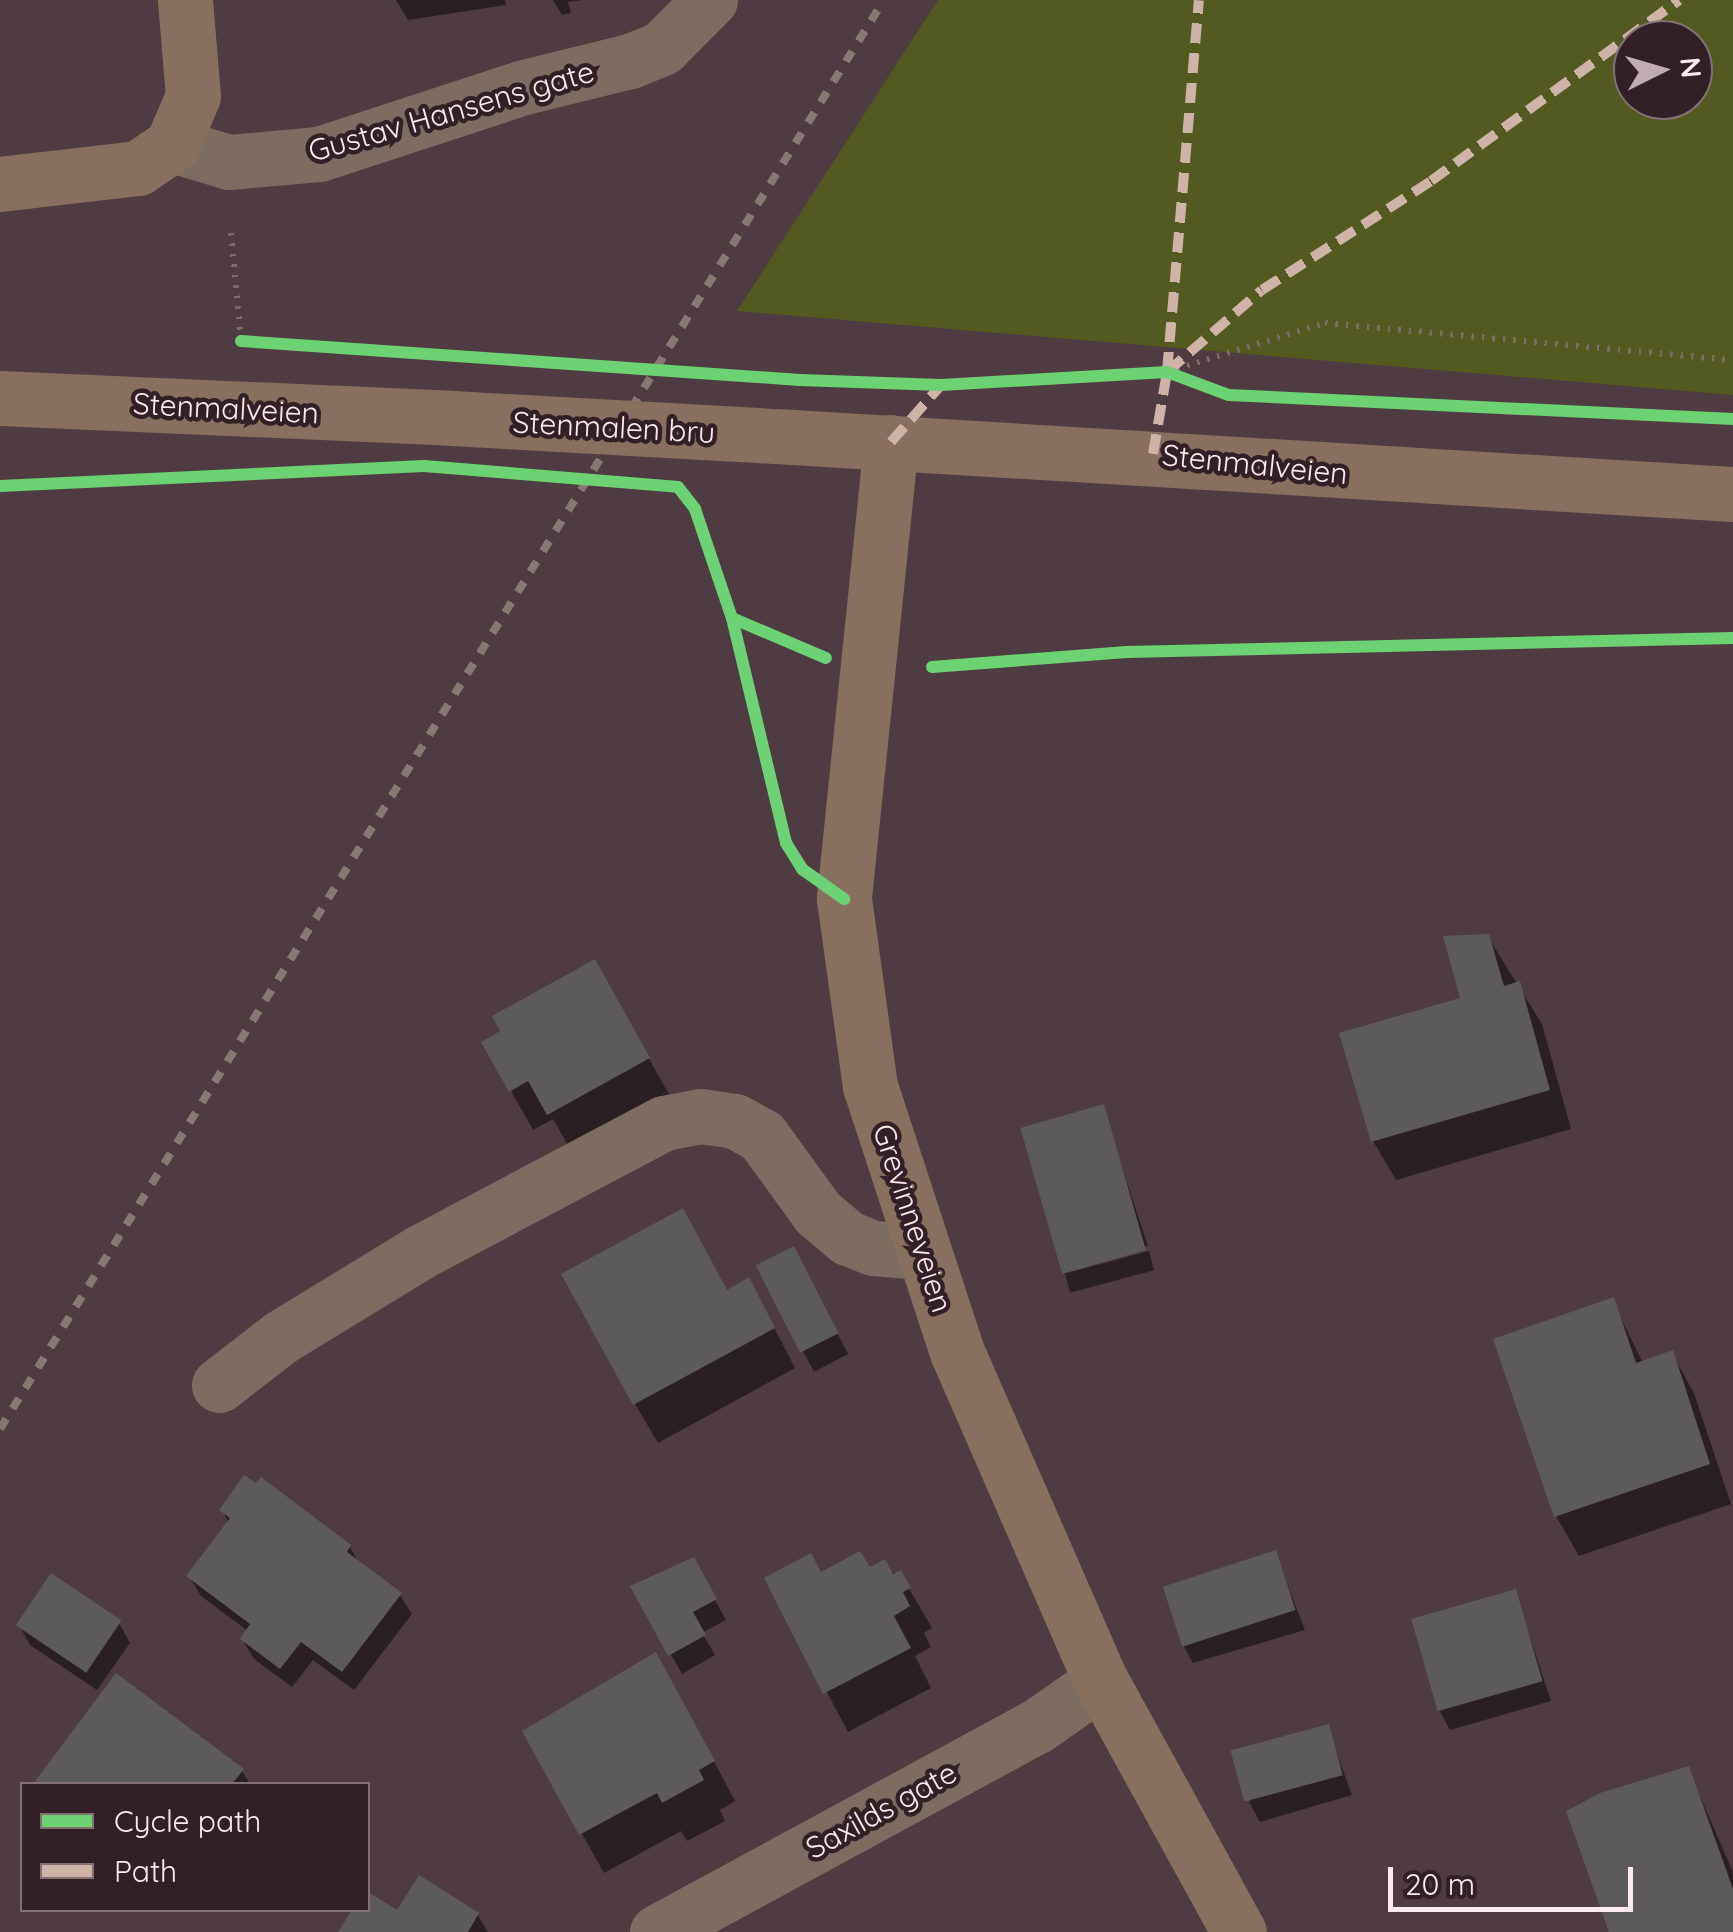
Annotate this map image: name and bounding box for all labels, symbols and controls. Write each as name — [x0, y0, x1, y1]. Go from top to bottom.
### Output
north arrow — [1613, 20, 1713, 120]
street label: Gustav Hansens gate — [304, 53, 598, 169]
text: N — [1673, 56, 1710, 79]
street label: Stenmalveien — [132, 385, 320, 431]
street label: Stenmalen bru — [512, 404, 716, 450]
street label: Stenmalveien — [1161, 436, 1349, 492]
street label: Grevinneveien — [866, 1119, 960, 1317]
street label: Saxilds gate — [799, 1754, 963, 1866]
legend — [20, 1782, 370, 1912]
text: Cycle path — [114, 1802, 261, 1840]
scale bar — [1393, 1847, 1638, 1909]
text: Path — [114, 1852, 177, 1890]
text: 20 m — [1405, 1865, 1475, 1903]

